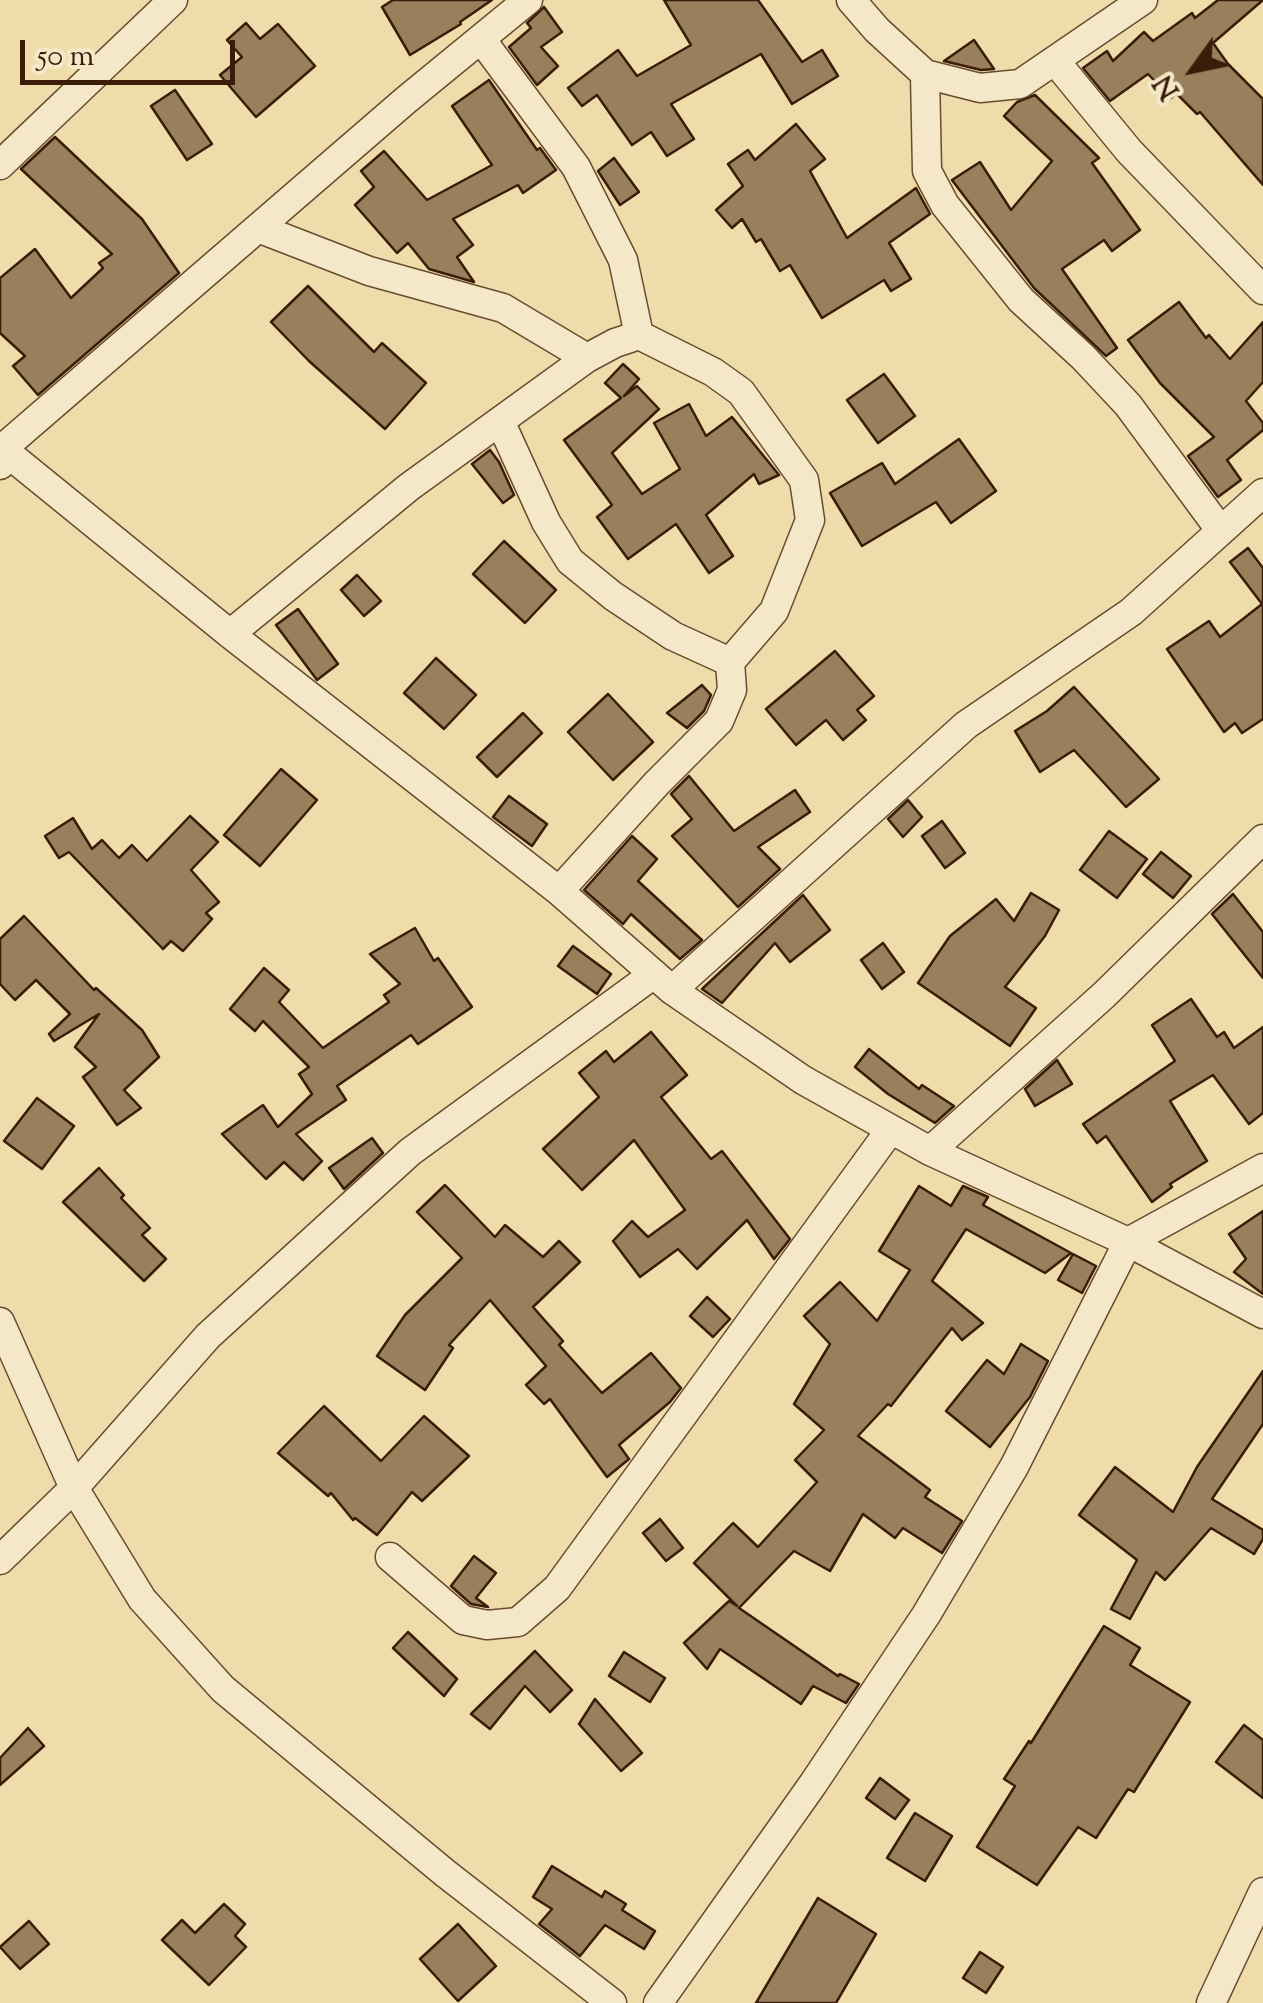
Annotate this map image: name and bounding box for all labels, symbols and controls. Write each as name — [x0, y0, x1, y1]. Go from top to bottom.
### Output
scale bar — [25, 20, 240, 82]
north arrow — [1143, 20, 1243, 120]
text: 50 m — [37, 36, 94, 79]
text: N — [1145, 66, 1191, 107]

